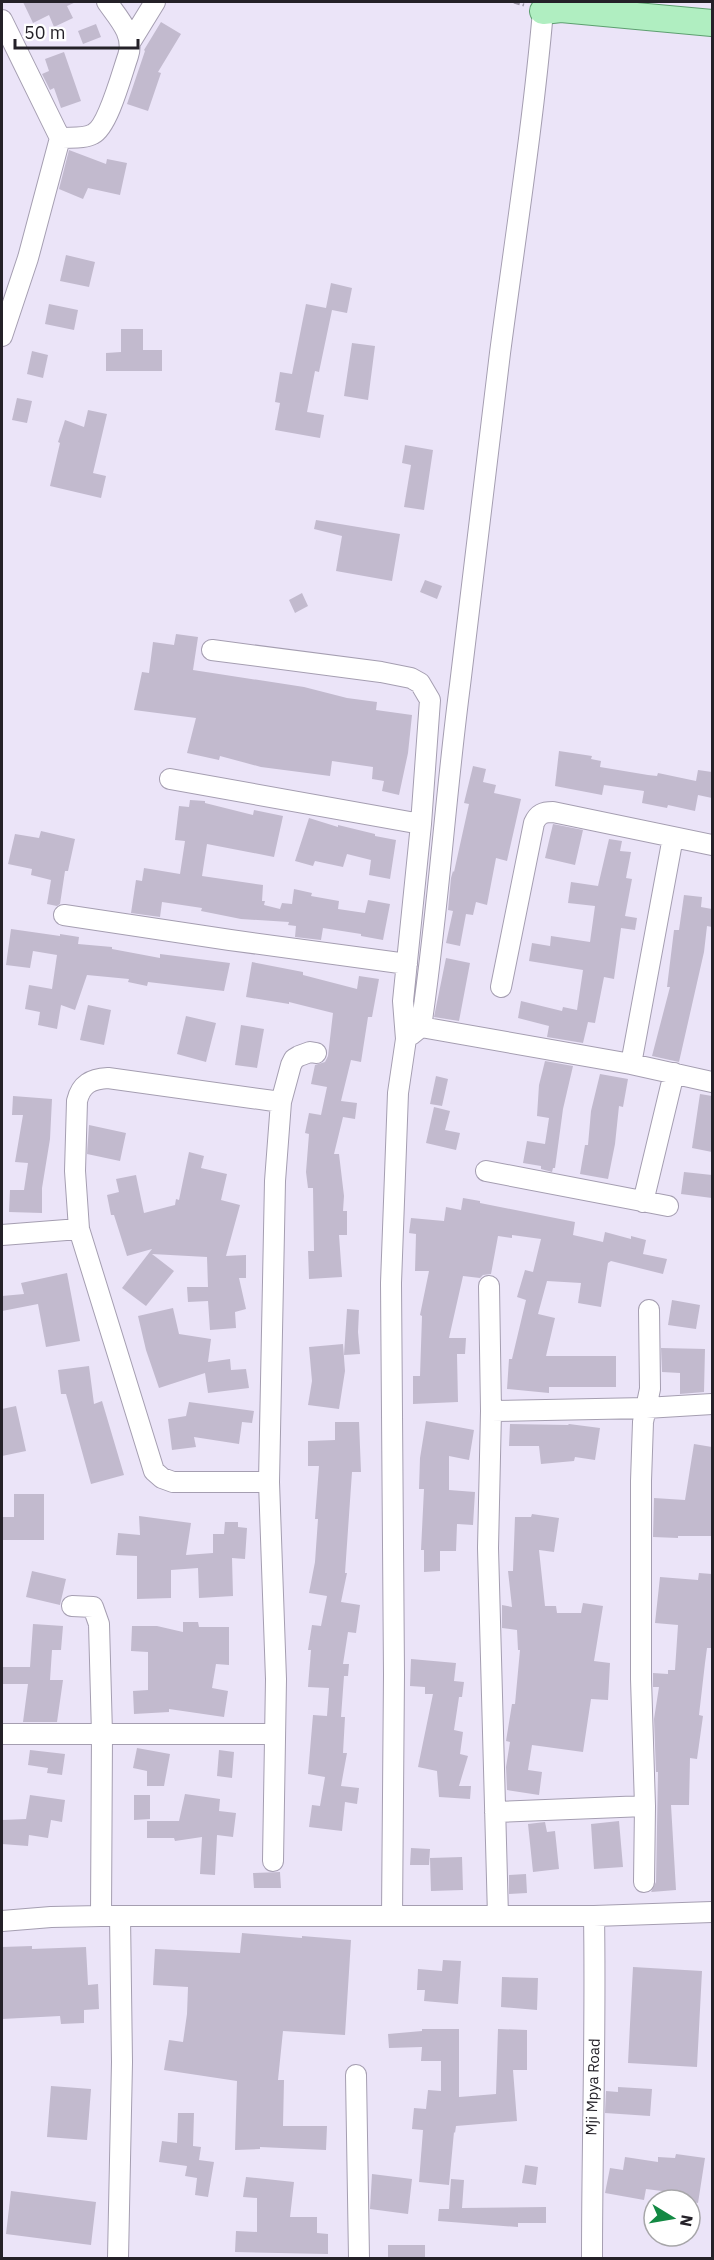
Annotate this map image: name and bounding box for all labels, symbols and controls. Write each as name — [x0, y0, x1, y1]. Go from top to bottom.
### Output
scale bar — [15, 12, 138, 50]
text: 50 m — [24, 21, 66, 44]
street label: Mji Mpya Road — [581, 2038, 604, 2136]
north arrow — [642, 2188, 702, 2248]
text: N — [676, 2213, 698, 2228]

